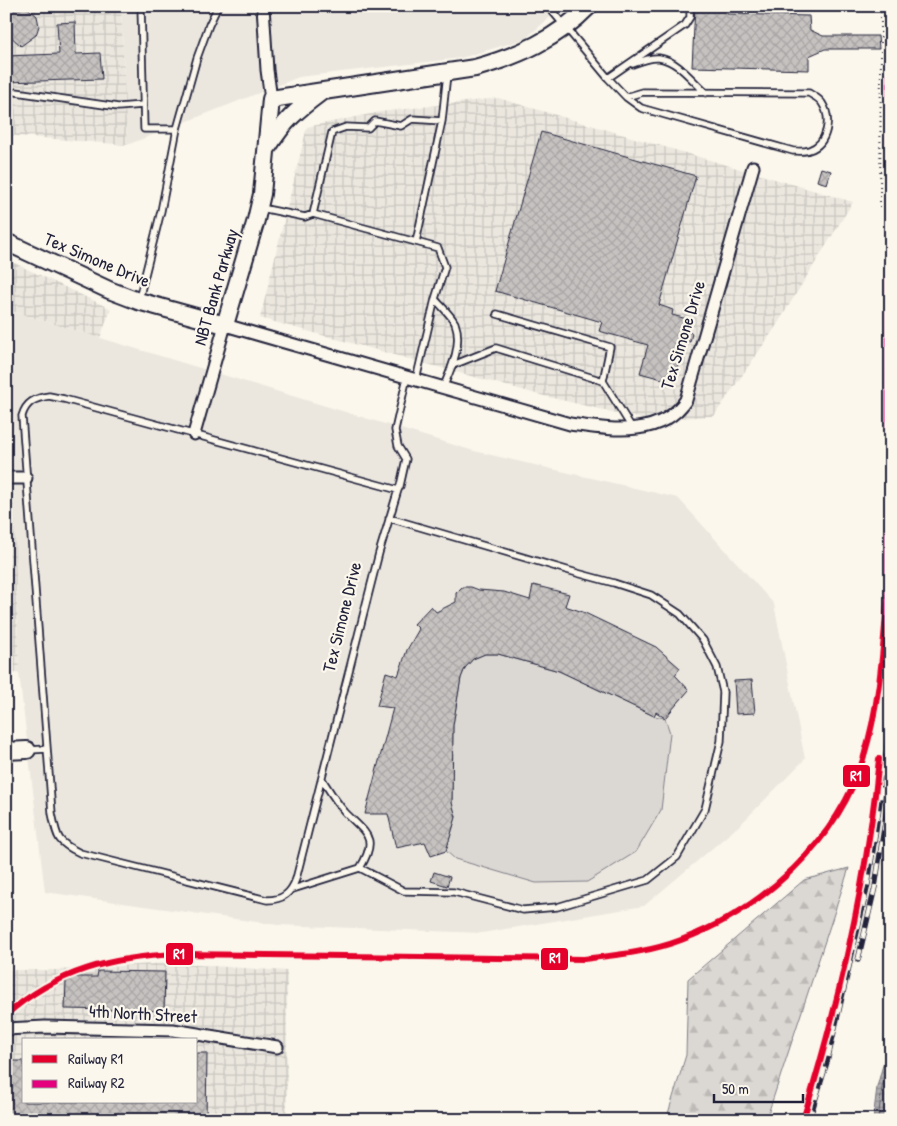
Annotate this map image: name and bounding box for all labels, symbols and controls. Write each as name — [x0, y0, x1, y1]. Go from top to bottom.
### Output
street label: NBT Bank Parkway — [187, 225, 244, 348]
street label: Tex Simone Drive — [40, 226, 154, 293]
street label: Tex Simone Drive — [654, 277, 711, 392]
street label: Tex Simone Drive — [316, 559, 367, 675]
line badge: R1 — [842, 764, 871, 788]
text: R1 — [850, 766, 862, 785]
line badge: R1 — [165, 942, 194, 966]
text: R1 — [173, 944, 185, 963]
line badge: R1 — [540, 947, 569, 971]
text: R1 — [549, 948, 561, 967]
street label: 4th North Street — [88, 998, 199, 1029]
legend — [22, 1038, 198, 1104]
text: Railway R1 — [68, 1048, 123, 1069]
scale bar — [714, 1071, 803, 1103]
text: Railway R2 — [68, 1072, 125, 1093]
text: 50 m — [722, 1078, 749, 1099]

